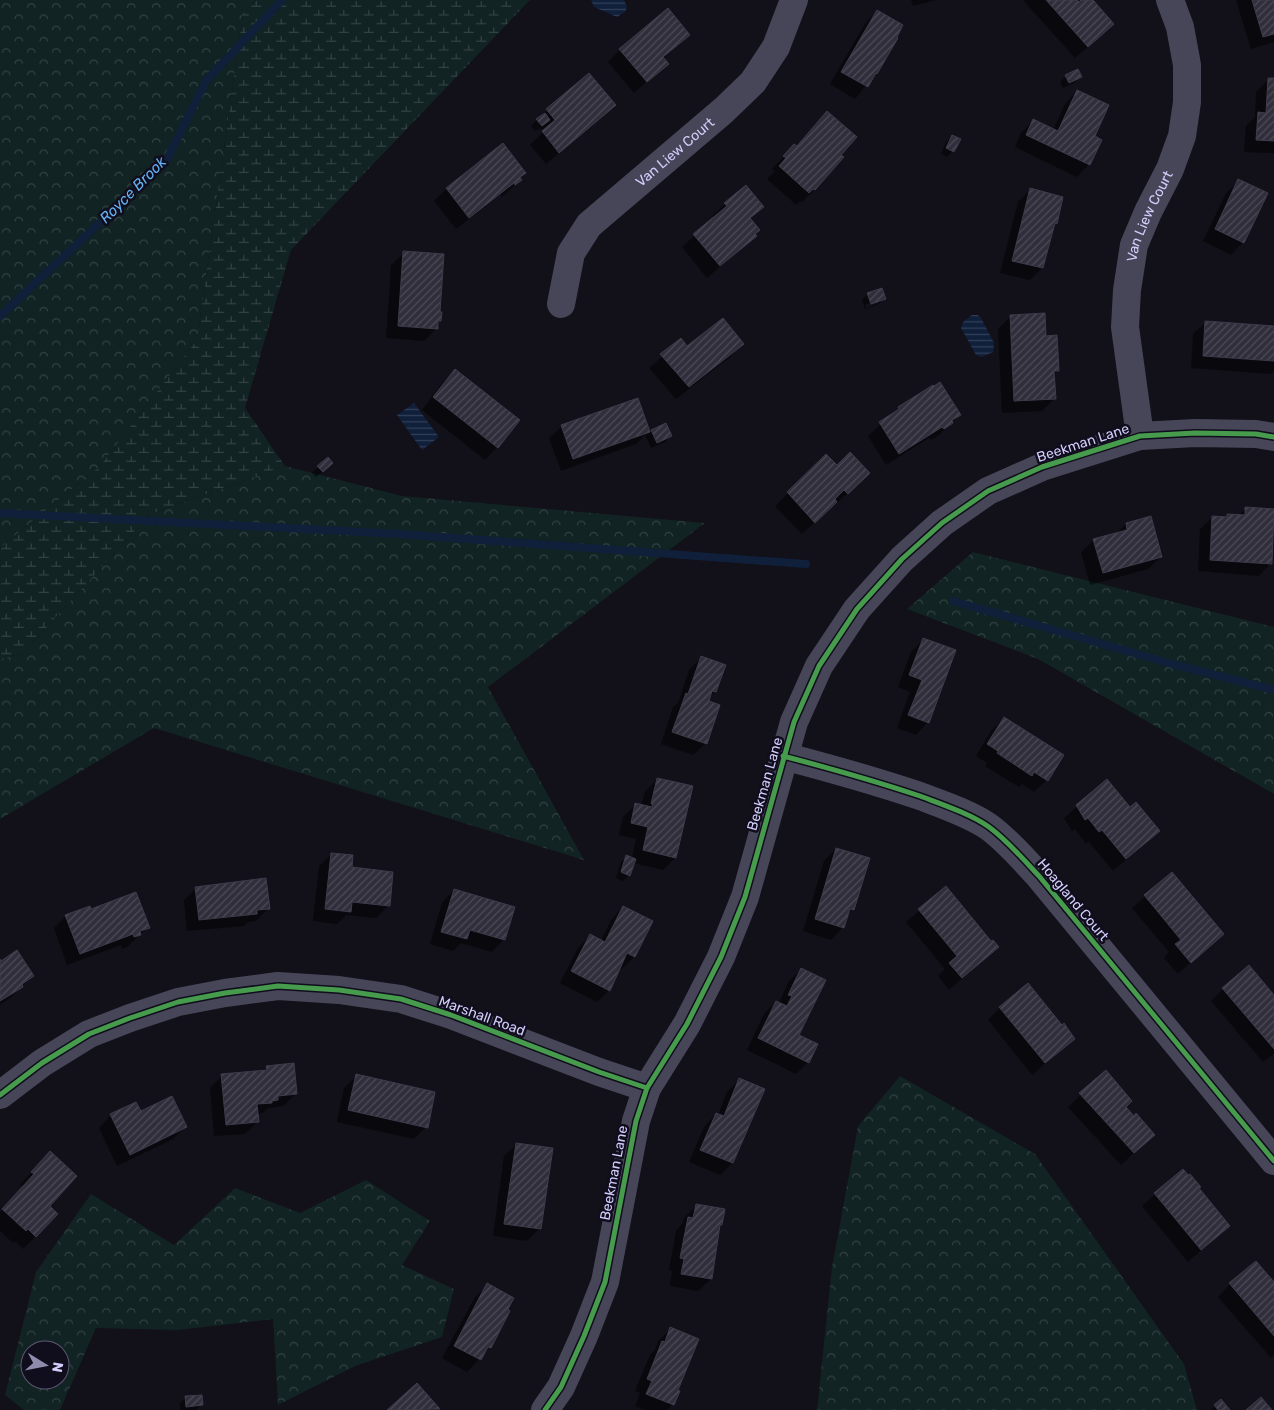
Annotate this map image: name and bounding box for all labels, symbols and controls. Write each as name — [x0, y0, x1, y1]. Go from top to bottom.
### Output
street label: Van Liew Court — [632, 113, 718, 190]
water label: Royce Brook — [96, 153, 170, 227]
street label: Van Liew Court — [1123, 167, 1177, 263]
street label: Beekman Lane — [1035, 420, 1132, 466]
street label: Beekman Lane — [744, 735, 786, 833]
street label: Hoagland Court — [1034, 855, 1113, 945]
street label: Marshall Road — [436, 992, 528, 1040]
street label: Beekman Lane — [596, 1124, 632, 1222]
north arrow — [20, 1340, 70, 1390]
text: N — [48, 1361, 67, 1374]

